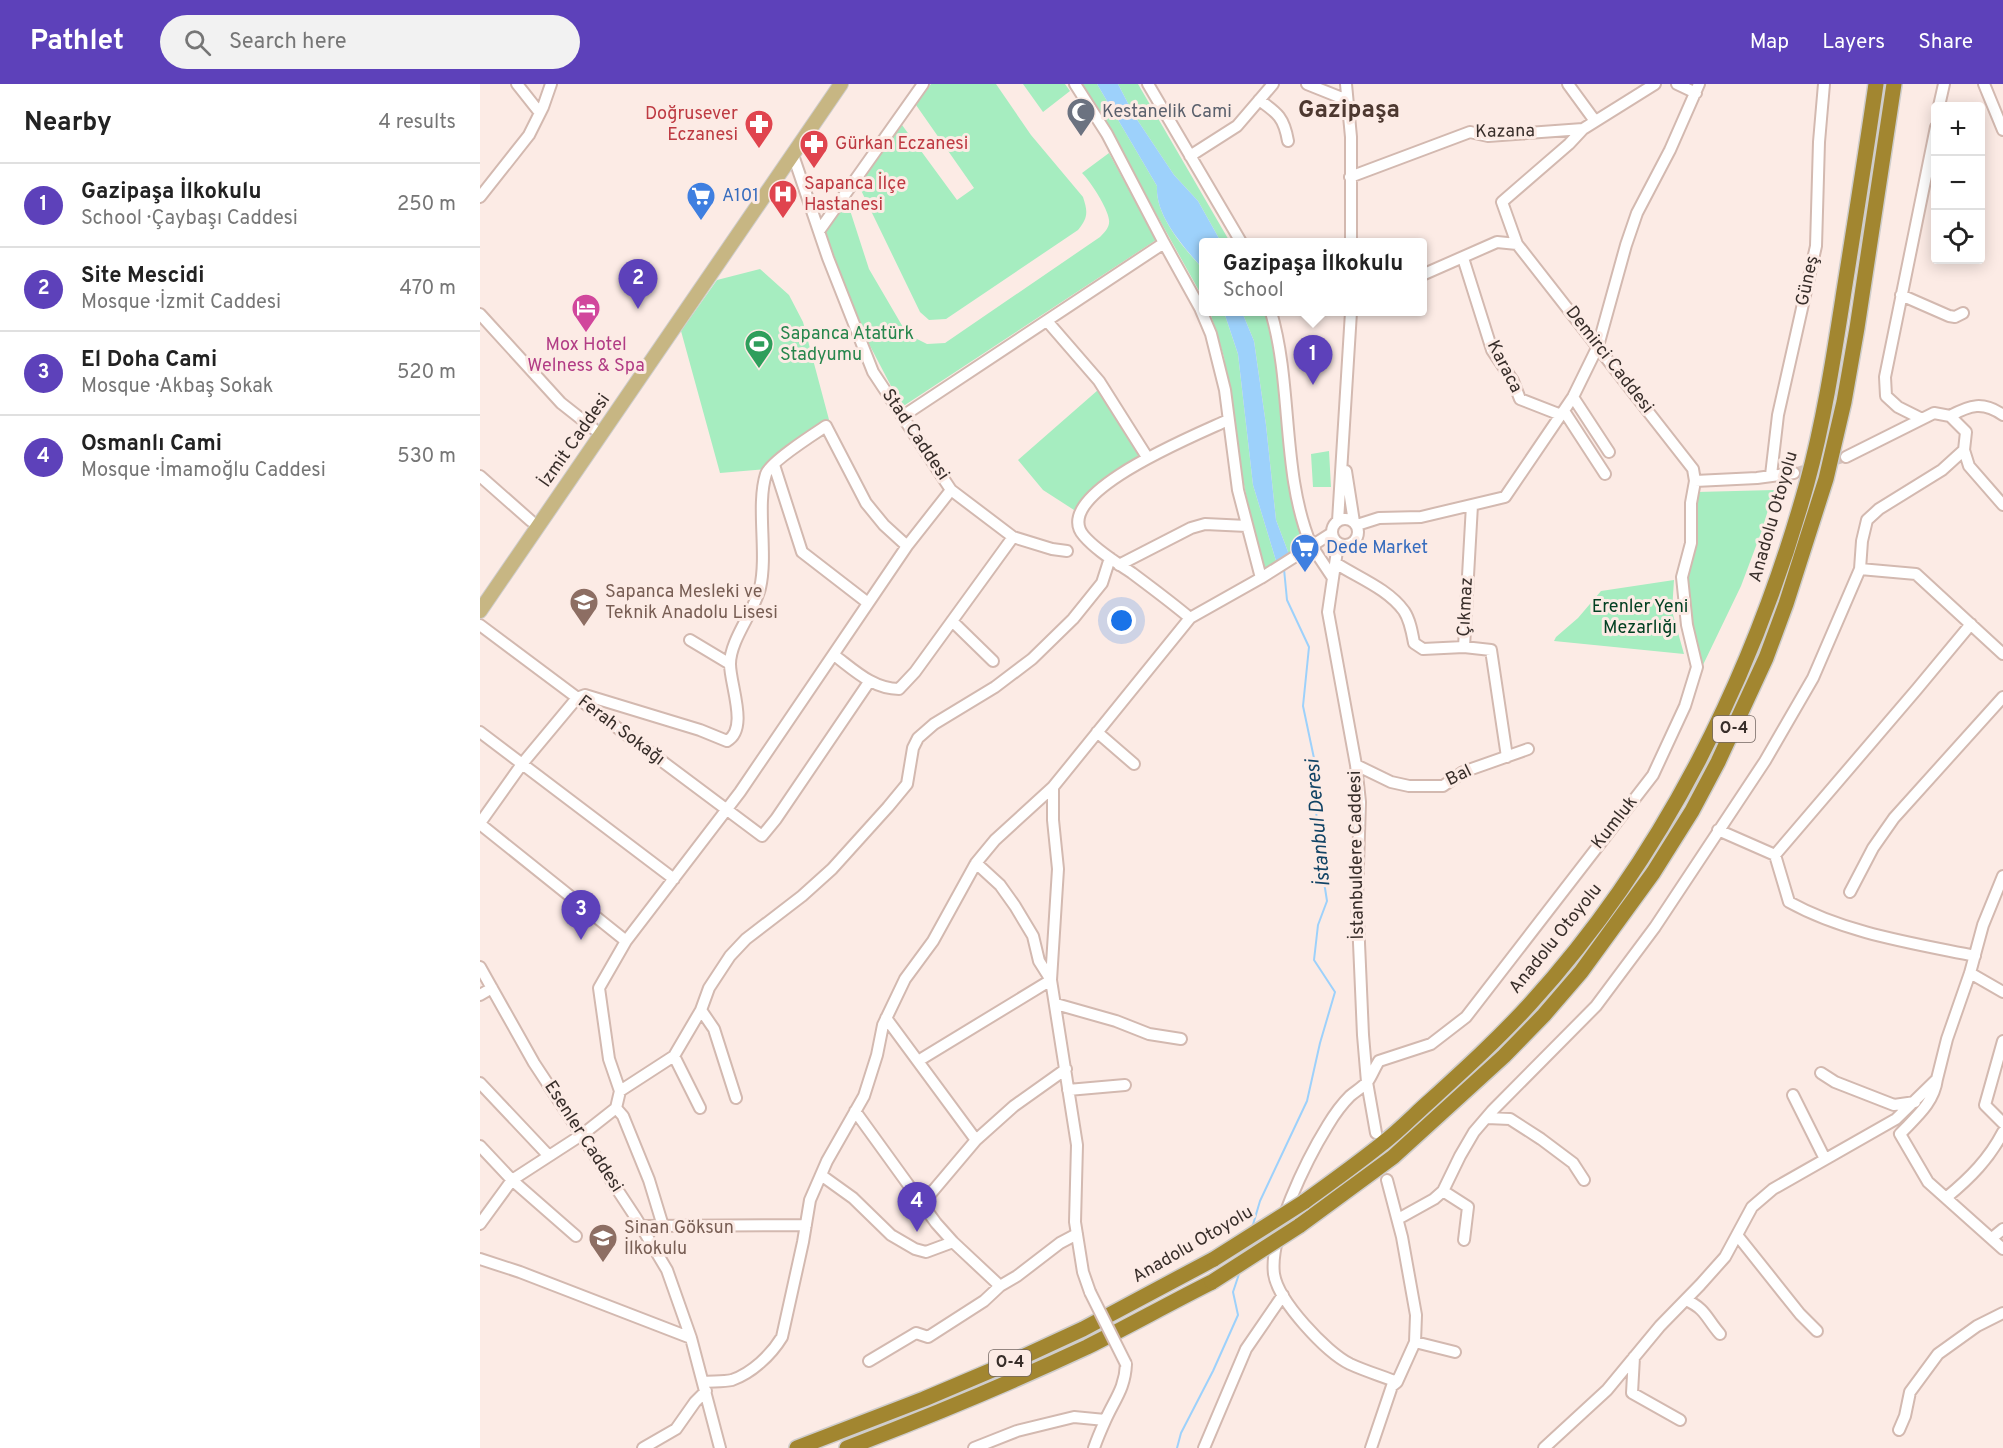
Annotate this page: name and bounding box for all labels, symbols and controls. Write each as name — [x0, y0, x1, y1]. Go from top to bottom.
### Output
search box — [160, 15, 580, 69]
text: Pathlet — [30, 24, 124, 60]
icon: search — [181, 26, 214, 59]
text: Search here — [229, 29, 347, 56]
text: Map — [1750, 29, 1789, 56]
text: Layers — [1822, 29, 1885, 56]
text: Share — [1918, 29, 1973, 56]
mosque icon: Kestanelik Cami — [1065, 96, 1097, 138]
district label: Gazipaşa — [1298, 96, 1400, 126]
place label: Kestanelik Cami — [1102, 101, 1232, 124]
map controls — [1931, 102, 1985, 264]
button: + — [1931, 102, 1985, 156]
place label: Doğrusever Eczanesi — [645, 103, 738, 147]
text: Nearby — [24, 107, 112, 140]
pharmacy icon: Doğrusever Eczanesi — [743, 108, 775, 150]
text: 4 results — [379, 110, 456, 136]
street label: Kazana — [1475, 120, 1535, 144]
pharmacy icon: Gürkan Eczanesi — [798, 128, 830, 170]
place label: Gürkan Eczanesi — [835, 133, 968, 156]
button: − — [1931, 156, 1985, 210]
place label: Sapanca İlçe Hastanesi — [804, 171, 906, 217]
hospital icon: Sapanca İlçe Hastanesi — [767, 178, 799, 220]
text: Gazipaşa İlkokulu — [81, 179, 261, 206]
supermarket icon: A101 — [685, 180, 717, 222]
place label: A101 — [722, 185, 759, 208]
text: 1 — [40, 192, 48, 218]
text: 250 m — [397, 192, 456, 218]
text: School · Çaybaşı Caddesi — [81, 206, 298, 232]
button: locate — [1931, 210, 1985, 264]
popup — [1199, 238, 1427, 316]
text: Gazipaşa İlkokulu — [1223, 251, 1403, 278]
street label: Güneş — [1791, 254, 1825, 308]
pin: 2 — [618, 260, 658, 309]
text: Site Mescidi — [81, 263, 205, 290]
text: 2 — [37, 276, 50, 302]
text: 470 m — [399, 276, 456, 302]
text: School — [1223, 278, 1284, 304]
text: Mosque · İzmit Caddesi — [81, 290, 281, 316]
hotel icon: Mox Hotel Welness & Spa — [570, 292, 602, 334]
street label: Demirci Caddesi — [1560, 302, 1658, 418]
place label: Sapanca Atatürk Stadyumu — [780, 323, 914, 367]
sports icon: Sapanca Atatürk Stadyumu — [743, 328, 775, 370]
place label: Mox Hotel Welness & Spa — [527, 334, 645, 378]
pin: 1 — [1294, 336, 1332, 385]
street label: Karaca — [1481, 337, 1527, 397]
text: El Doha Cami — [81, 347, 217, 374]
text: 3 — [38, 360, 50, 386]
text: 520 m — [397, 360, 456, 386]
text: Mosque · Akbaş Sokak — [81, 374, 273, 400]
street label: Stad Caddesi — [876, 385, 954, 485]
street label: İzmit Caddesi — [533, 389, 616, 492]
text: Osmanlı Cami — [81, 431, 222, 458]
text: 4 — [37, 444, 50, 470]
text: 530 m — [397, 444, 456, 470]
street label: Anadolu Otoyolu — [1744, 449, 1804, 585]
text: Mosque · İmamoğlu Caddesi — [81, 458, 326, 484]
supermarket icon: Dede Market — [1289, 532, 1321, 574]
place label: Dede Market — [1326, 537, 1428, 560]
street label: Çıkmaz — [1453, 577, 1479, 637]
place label: Sapanca Mesleki ve Teknik Anadolu Lisesi — [605, 581, 778, 625]
school or university icon: Sapanca Mesleki ve Teknik Anadolu Lisesi — [568, 586, 600, 628]
park label: Erenler Yeni Mezarlığı — [1592, 596, 1688, 640]
your location — [1107, 606, 1136, 635]
street label: Ferah Sokağı — [573, 691, 669, 771]
road number: O-4 — [1713, 716, 1755, 742]
water label: İstanbul Deresi — [1299, 757, 1338, 888]
street label: Bal — [1442, 760, 1476, 792]
street label: İstanbuldere Caddesi — [1342, 770, 1370, 940]
street label: Kumluk — [1587, 792, 1643, 854]
street label: Anadolu Otoyolu — [1504, 879, 1608, 999]
pin: 3 — [562, 890, 600, 940]
street label: Esenler Caddesi — [538, 1077, 628, 1197]
pin: 4 — [898, 1182, 936, 1232]
street label: Anadolu Otoyolu — [1129, 1201, 1257, 1289]
place label: Sinan Göksun İlkokulu — [624, 1217, 734, 1261]
school or university icon: Sinan Göksun İlkokulu — [587, 1222, 619, 1264]
road number: O-4 — [989, 1350, 1031, 1376]

